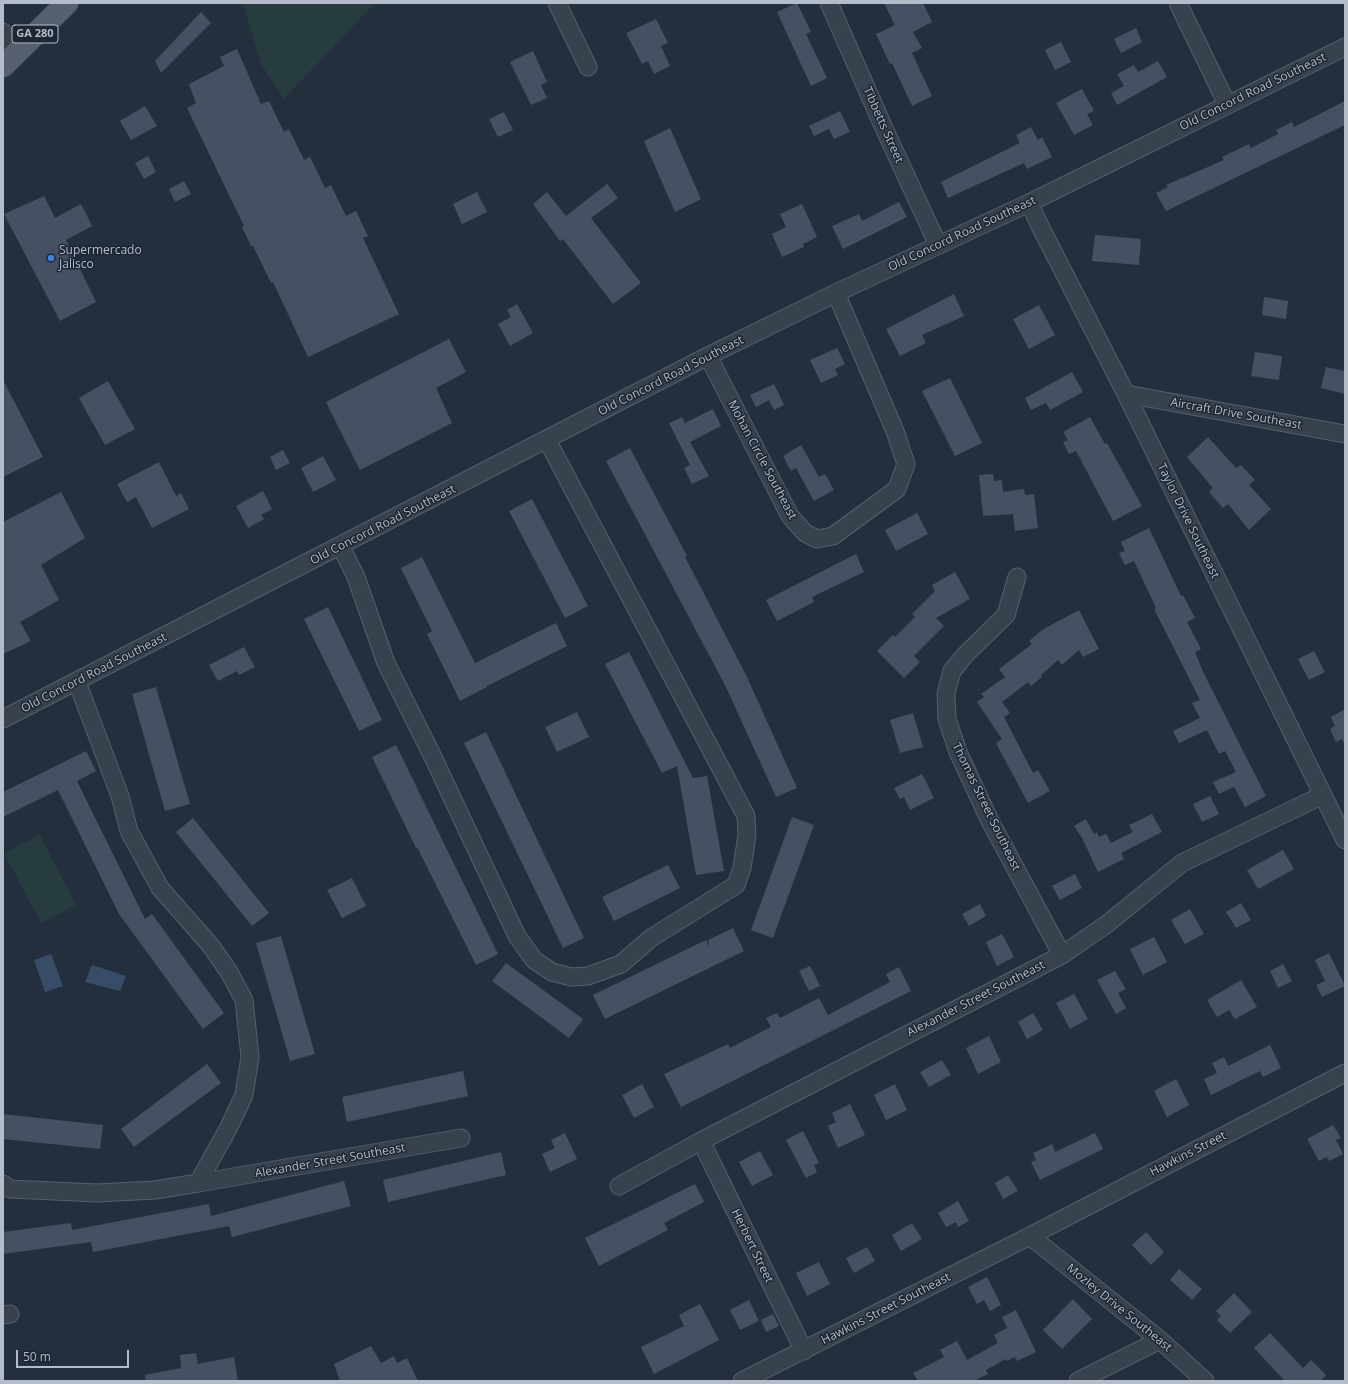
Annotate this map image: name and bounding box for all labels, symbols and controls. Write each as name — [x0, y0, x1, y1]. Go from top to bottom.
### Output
road number: GA 280 — [12, 25, 58, 43]
street label: Old Concord Road Southeast — [1177, 50, 1329, 134]
street label: Tibbetts Street — [860, 85, 906, 165]
street label: Old Concord Road Southeast — [886, 193, 1038, 275]
place label: Supermercado Jalisco — [59, 244, 142, 272]
marker: Supermercado Jalisco — [46, 253, 56, 263]
street label: Old Concord Road Southeast — [596, 333, 746, 419]
street label: Aircraft Drive Southeast — [1169, 395, 1303, 433]
street label: Mohan Circle Southeast — [724, 398, 800, 522]
street label: Taylor Drive Southeast — [1154, 461, 1222, 581]
street label: Old Concord Road Southeast — [308, 482, 458, 568]
street label: Old Concord Road Southeast — [19, 630, 169, 716]
street label: Thomas Street Southeast — [949, 741, 1023, 873]
street label: Alexander Street Southeast — [905, 958, 1047, 1040]
street label: Hawkins Street — [1147, 1129, 1229, 1179]
street label: Alexander Street Southeast — [254, 1141, 406, 1181]
street label: Herbert Street — [728, 1207, 776, 1285]
street label: Mozley Drive Southeast — [1063, 1261, 1175, 1355]
street label: Hawkins Street Southeast — [819, 1270, 953, 1348]
scale bar — [18, 1342, 131, 1368]
text: 50 m — [23, 1348, 51, 1365]

